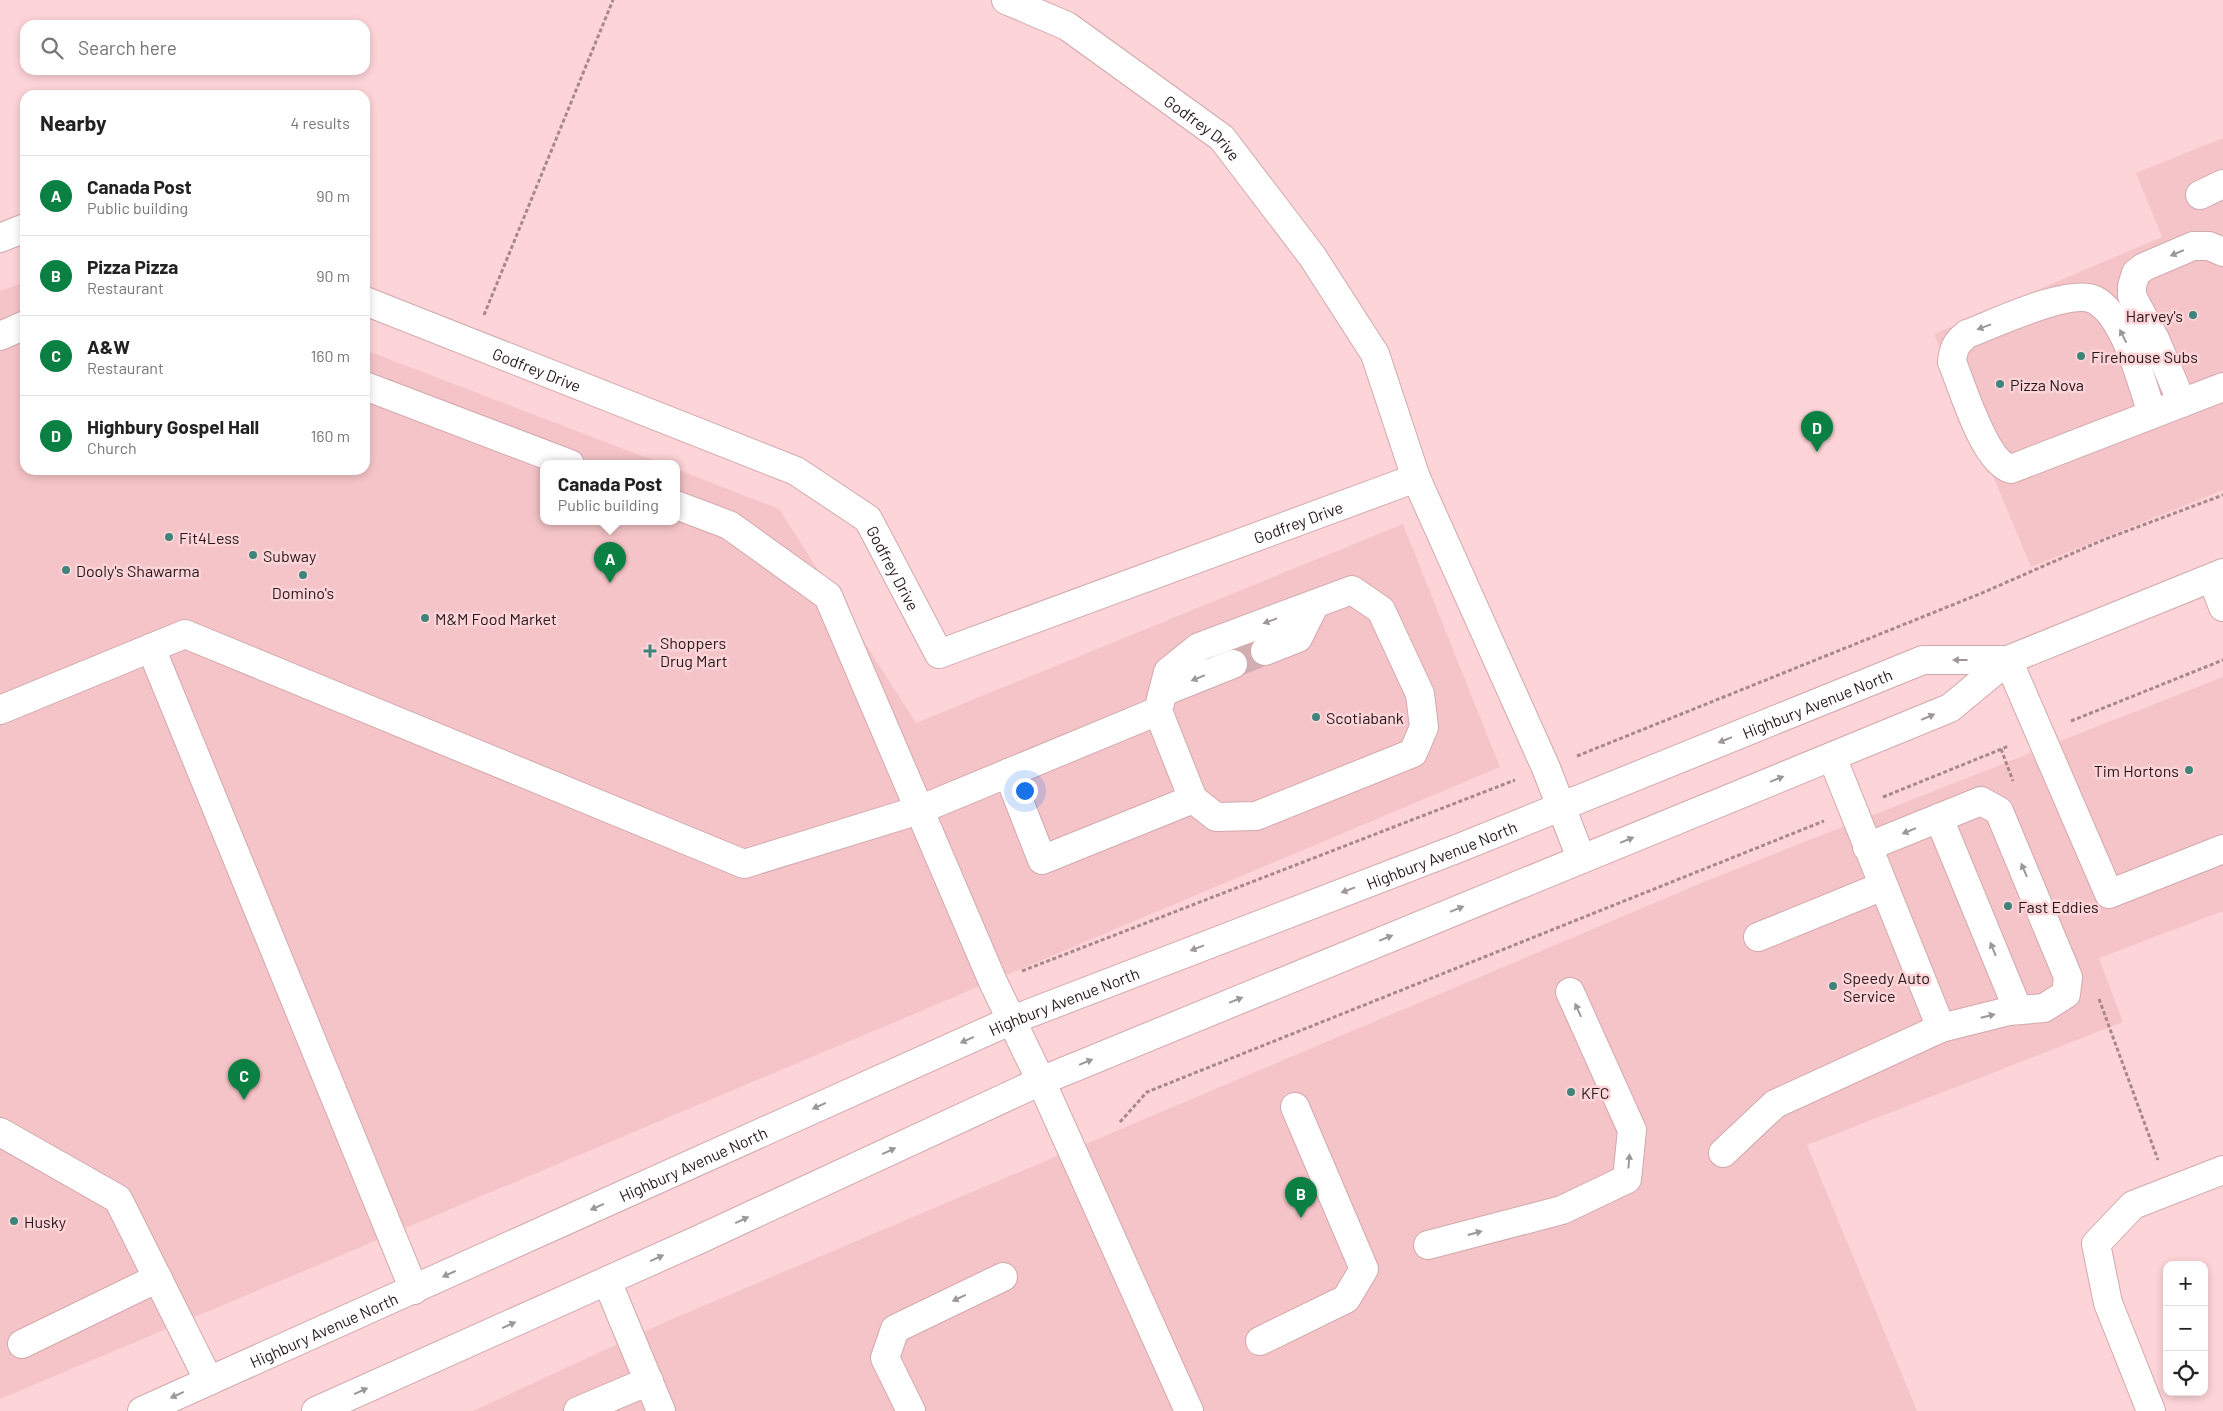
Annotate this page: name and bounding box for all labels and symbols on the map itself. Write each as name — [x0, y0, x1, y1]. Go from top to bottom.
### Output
street label: Godfrey Drive — [1161, 90, 1245, 164]
one-way arrow — [2169, 249, 2184, 257]
place label: Harvey's — [2126, 306, 2183, 325]
marker: Harvey's — [2187, 309, 2199, 321]
one-way arrow — [1976, 323, 1991, 331]
one-way arrow — [2119, 329, 2127, 343]
street label: Godfrey Drive — [490, 343, 584, 395]
place label: Firehouse Subs — [2091, 347, 2198, 366]
marker: Firehouse Subs — [2075, 350, 2087, 362]
place label: Pizza Nova — [2010, 375, 2084, 394]
marker: Pizza Nova — [1994, 378, 2006, 390]
pin: D — [1801, 411, 1833, 452]
street label: Godfrey Drive — [1251, 496, 1345, 547]
street label: Godfrey Drive — [864, 522, 924, 614]
place label: Fit4Less — [179, 528, 239, 547]
marker: Fit4Less — [163, 531, 175, 543]
pin: A — [594, 542, 626, 583]
place label: Subway — [263, 546, 317, 565]
marker: Subway — [247, 549, 259, 561]
place label: Dooly's Shawarma — [76, 561, 200, 580]
marker: Dooly's Shawarma — [60, 564, 72, 576]
marker: Domino's — [297, 569, 309, 581]
place label: Domino's — [272, 583, 334, 602]
place label: M&M Food Market — [435, 609, 557, 628]
marker: M&M Food Market — [419, 612, 431, 624]
one-way arrow — [1262, 617, 1277, 625]
place label: Shoppers Drug Mart — [660, 633, 728, 670]
marker: Shoppers Drug Mart — [644, 645, 656, 657]
one-way arrow — [1951, 656, 1967, 664]
street label: Highbury Avenue North — [1739, 664, 1895, 742]
one-way arrow — [1190, 674, 1205, 682]
place label: Scotiabank — [1326, 708, 1404, 727]
marker: Scotiabank — [1310, 711, 1322, 723]
one-way arrow — [1920, 713, 1935, 720]
one-way arrow — [1718, 737, 1732, 745]
place label: Tim Hortons — [2094, 761, 2179, 780]
marker: Tim Hortons — [2183, 764, 2195, 776]
one-way arrow — [1770, 775, 1785, 783]
your location — [1012, 778, 1038, 804]
street label: Highbury Avenue North — [1363, 816, 1519, 892]
one-way arrow — [1902, 827, 1916, 835]
one-way arrow — [1620, 836, 1635, 844]
one-way arrow — [2019, 863, 2027, 877]
one-way arrow — [1340, 886, 1355, 894]
place label: Fast Eddies — [2018, 897, 2099, 916]
marker: Fast Eddies — [2002, 900, 2014, 912]
one-way arrow — [1450, 905, 1464, 913]
one-way arrow — [1379, 934, 1393, 942]
one-way arrow — [1989, 941, 1997, 956]
one-way arrow — [1189, 945, 1204, 953]
street label: Highbury Avenue North — [985, 963, 1142, 1039]
place label: Speedy Auto Service — [1843, 968, 1930, 1005]
marker: Speedy Auto Service — [1827, 980, 1839, 992]
one-way arrow — [1229, 996, 1243, 1004]
one-way arrow — [1574, 1003, 1582, 1017]
one-way arrow — [1981, 1012, 1996, 1020]
one-way arrow — [960, 1036, 974, 1044]
one-way arrow — [1079, 1058, 1093, 1066]
pin: C — [228, 1059, 260, 1100]
place label: KFC — [1581, 1083, 1610, 1102]
marker: KFC — [1565, 1086, 1577, 1098]
one-way arrow — [812, 1103, 826, 1111]
street label: Highbury Avenue North — [616, 1122, 770, 1205]
one-way arrow — [882, 1147, 896, 1155]
one-way arrow — [1625, 1153, 1633, 1169]
pin: B — [1285, 1177, 1317, 1218]
one-way arrow — [590, 1203, 604, 1211]
place label: Husky — [24, 1212, 67, 1231]
marker: Husky — [8, 1215, 20, 1227]
one-way arrow — [735, 1215, 749, 1223]
one-way arrow — [1467, 1229, 1482, 1237]
one-way arrow — [650, 1254, 664, 1262]
one-way arrow — [442, 1270, 456, 1278]
street label: Highbury Avenue North — [247, 1288, 400, 1371]
one-way arrow — [952, 1294, 967, 1303]
one-way arrow — [502, 1320, 516, 1328]
one-way arrow — [354, 1387, 368, 1395]
one-way arrow — [170, 1391, 184, 1399]

